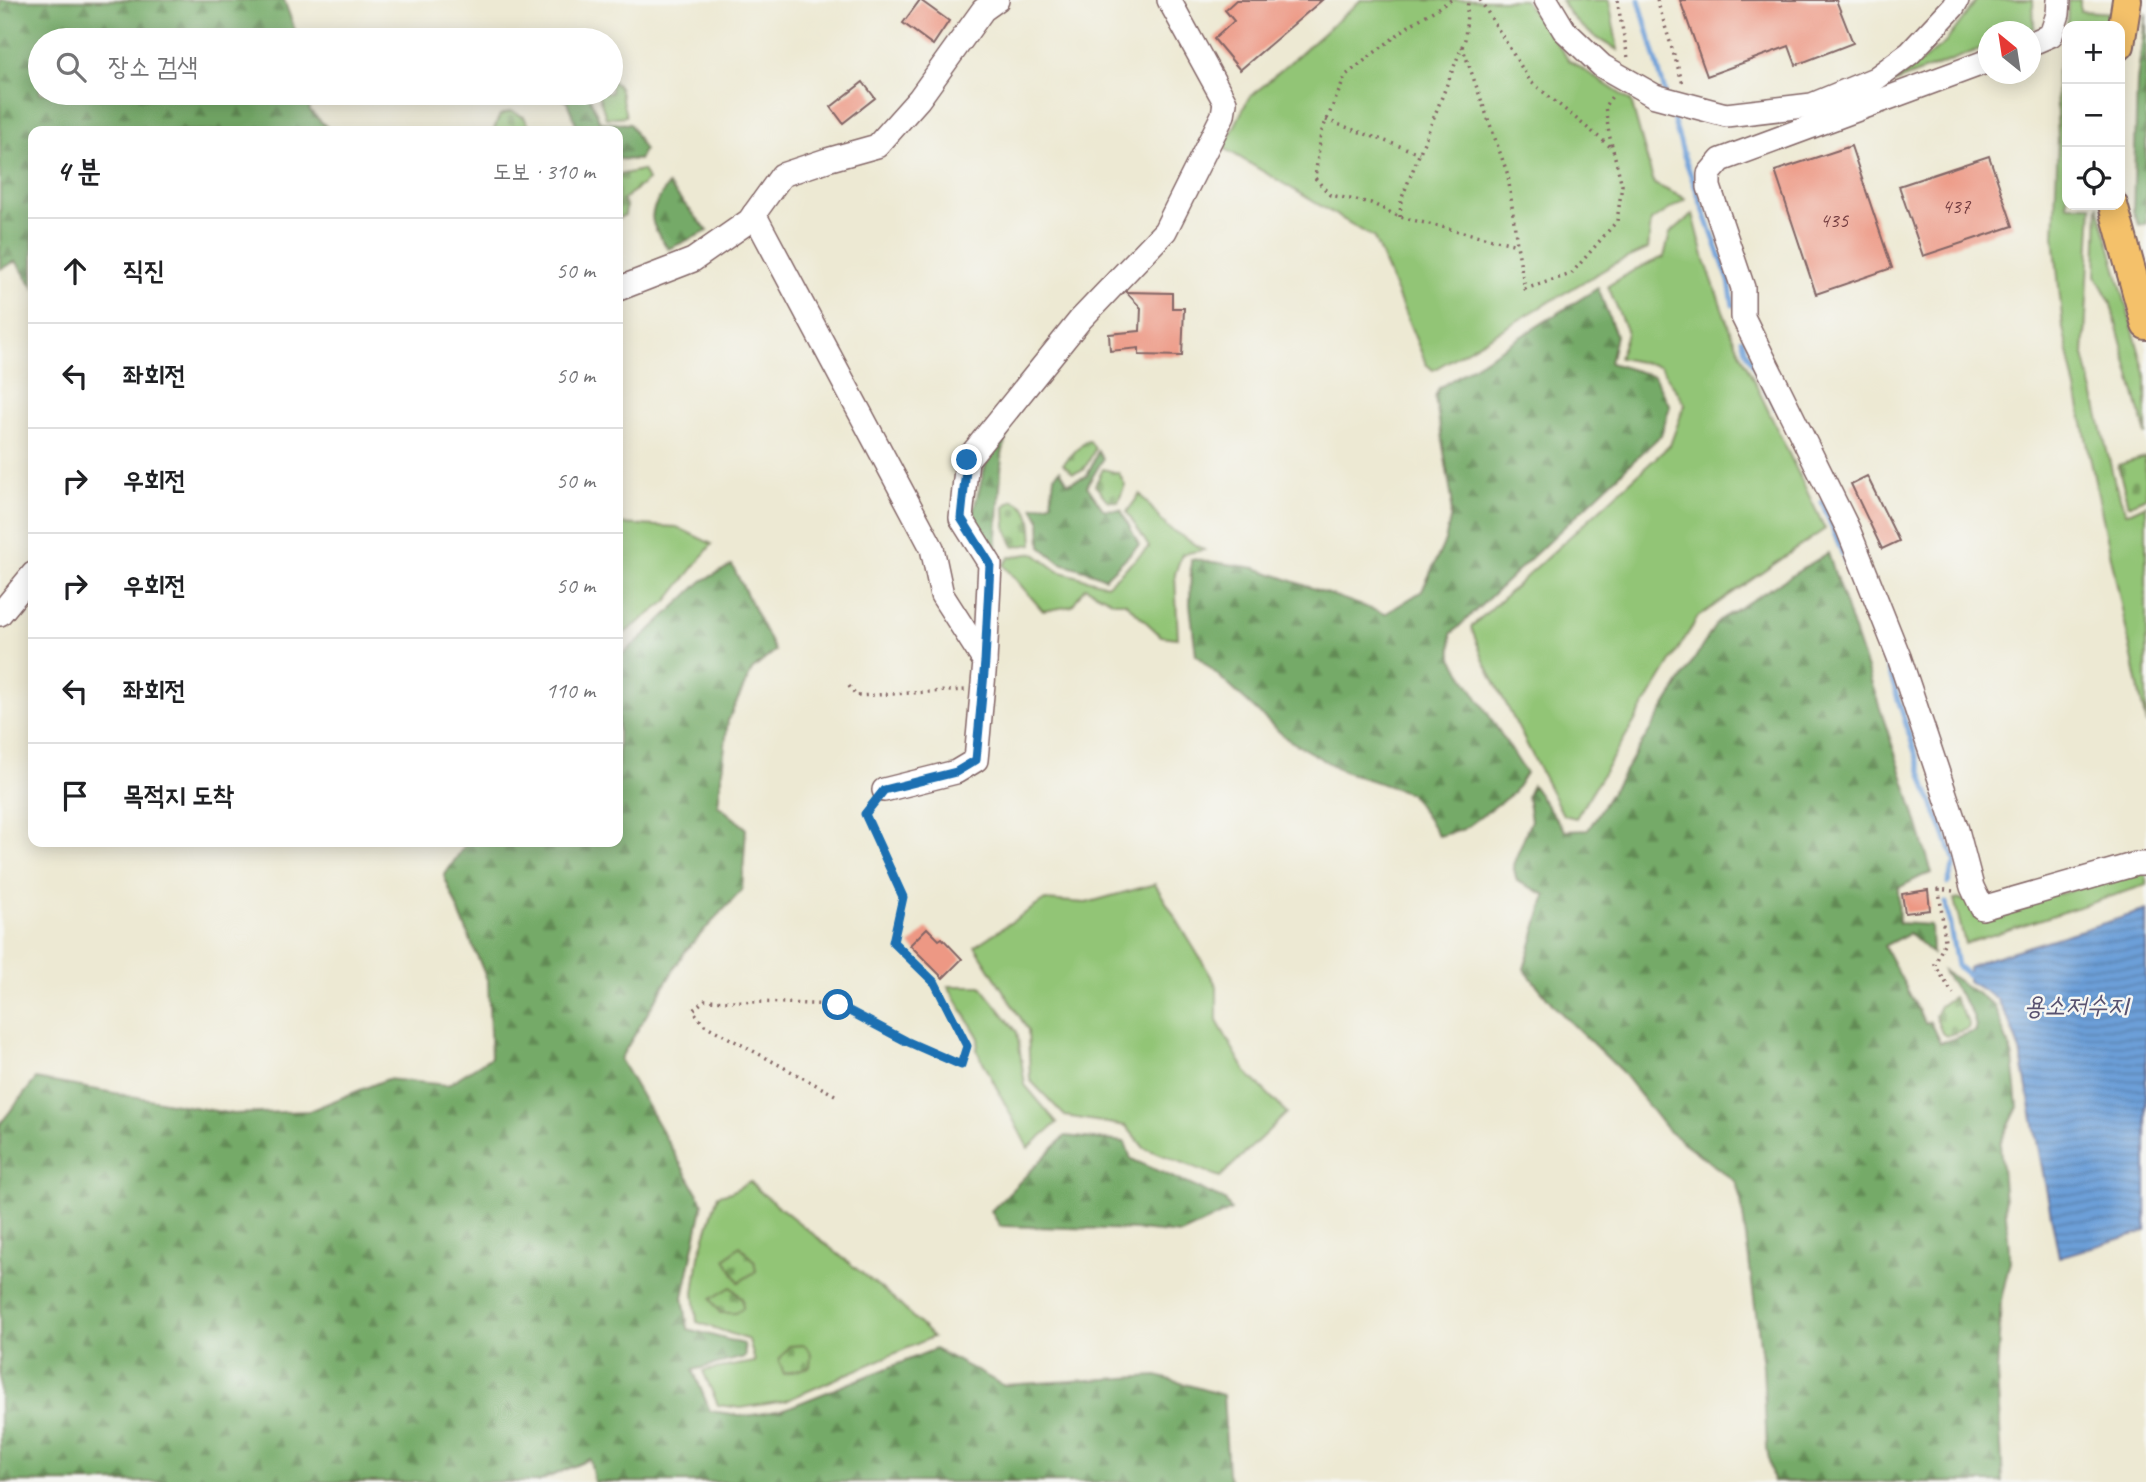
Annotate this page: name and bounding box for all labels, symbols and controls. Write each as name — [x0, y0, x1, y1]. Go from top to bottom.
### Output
north arrow — [1978, 21, 2041, 84]
map controls — [2062, 21, 2125, 210]
button: + — [2062, 21, 2125, 84]
search box — [28, 28, 623, 105]
icon: search — [52, 48, 90, 86]
text: 장소 검색 — [108, 50, 198, 83]
button: − — [2062, 84, 2125, 147]
button: locate — [2062, 147, 2125, 210]
text: 4 분 — [56, 152, 101, 190]
text: 도보 · 310 m — [493, 157, 595, 186]
house number: 437 — [1942, 193, 1972, 219]
house number: 435 — [1820, 207, 1850, 233]
icon: ahead — [56, 252, 94, 290]
text: 직진 — [123, 254, 165, 287]
text: 50 m — [556, 256, 595, 285]
icon: left — [56, 357, 94, 395]
text: 좌회전 — [123, 359, 186, 392]
text: 50 m — [556, 361, 595, 390]
route end — [951, 444, 982, 475]
icon: right — [56, 462, 94, 500]
text: 우회전 — [123, 464, 186, 497]
text: 50 m — [556, 466, 595, 495]
icon: right — [56, 567, 94, 605]
text: 우회전 — [123, 569, 186, 602]
text: 50 m — [556, 571, 595, 600]
icon: left — [56, 672, 94, 710]
text: 좌회전 — [123, 674, 186, 707]
text: 110 m — [546, 676, 595, 705]
icon: arrive — [56, 777, 94, 815]
text: 목적지 도착 — [123, 779, 234, 812]
route start — [822, 989, 853, 1020]
water label: 용소저수지 — [2024, 989, 2131, 1022]

